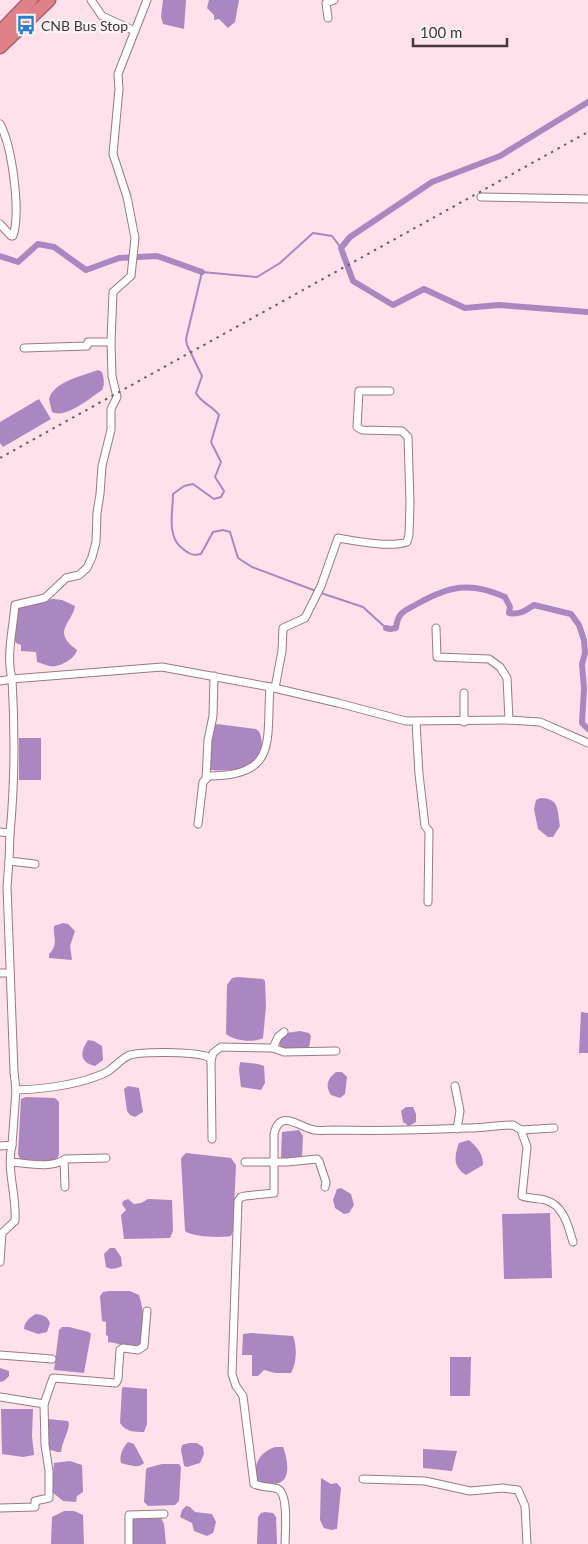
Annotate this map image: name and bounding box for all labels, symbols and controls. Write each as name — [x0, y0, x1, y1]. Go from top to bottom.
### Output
bus stop icon: CNB Bus Stop — [15, 14, 37, 36]
scale bar — [413, 15, 507, 47]
place label: CNB Bus Stop — [41, 17, 128, 34]
text: 100 m — [420, 23, 462, 41]

